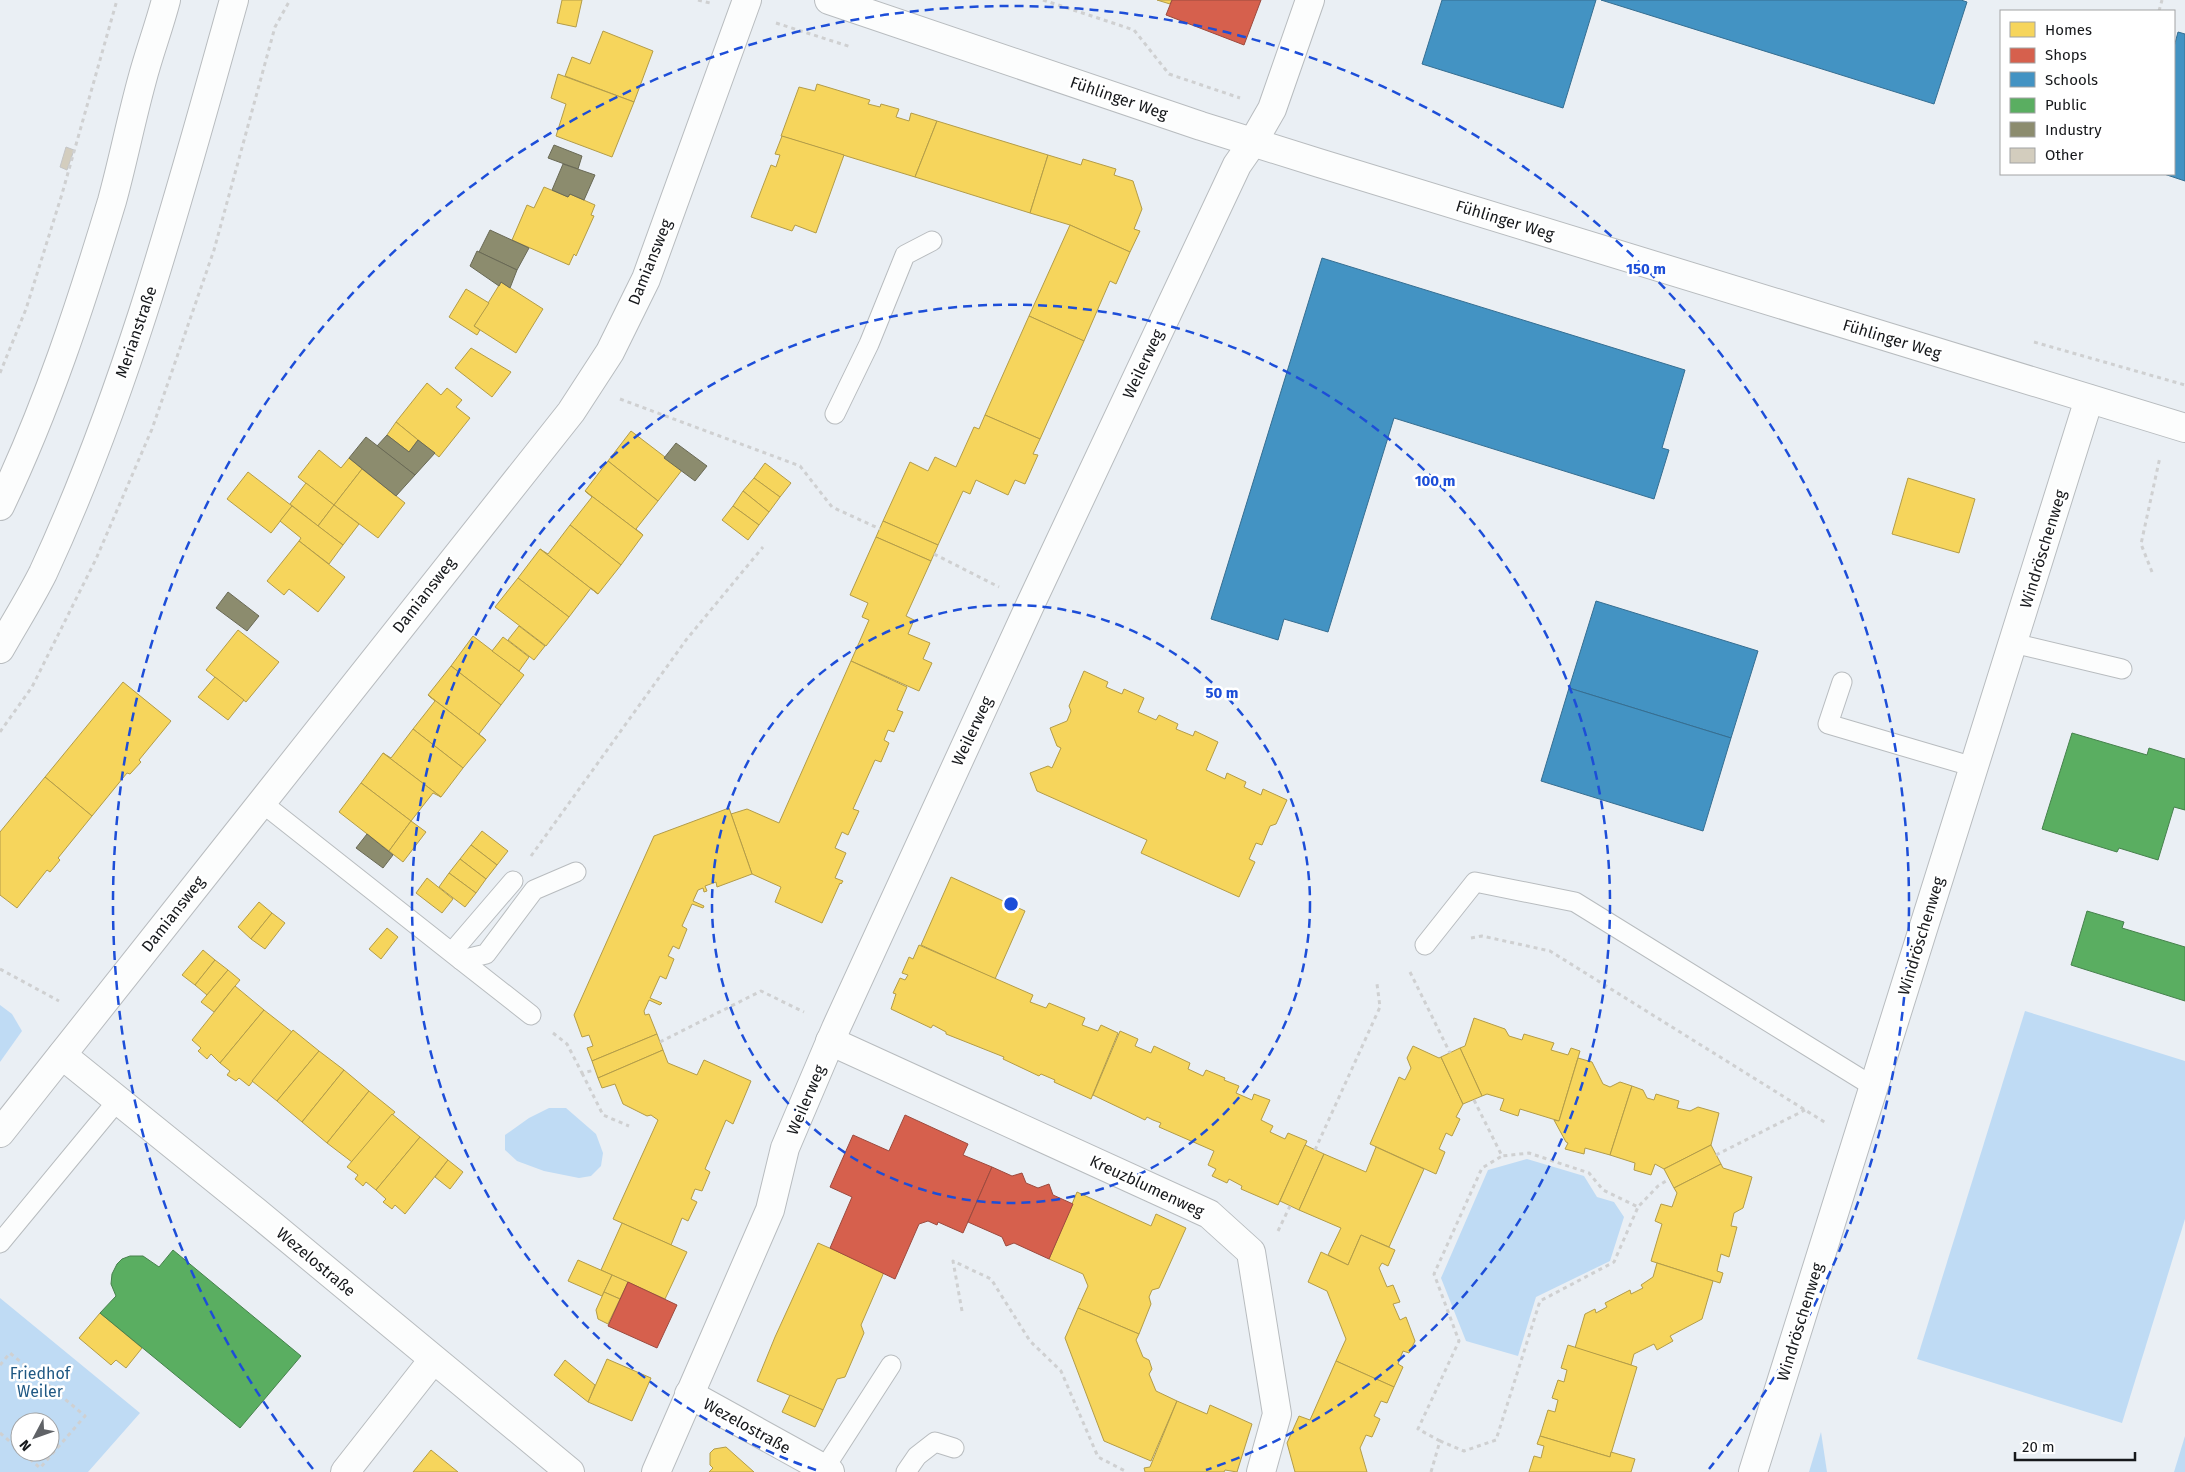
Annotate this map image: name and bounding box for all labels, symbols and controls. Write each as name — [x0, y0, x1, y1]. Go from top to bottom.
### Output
legend — [2000, 10, 2175, 175]
text: Homes — [2045, 21, 2092, 39]
text: Shops — [2045, 46, 2087, 64]
text: Schools — [2045, 71, 2098, 89]
street label: Fühlinger Weg — [1068, 72, 1171, 124]
text: Public — [2045, 96, 2087, 114]
text: Industry — [2045, 121, 2102, 139]
text: Other — [2045, 146, 2084, 164]
street label: Fühlinger Weg — [1454, 196, 1557, 244]
street label: Damiansweg — [624, 216, 676, 308]
text: 150 m — [1626, 260, 1666, 278]
street label: Merianstraße — [111, 284, 161, 380]
street label: Fühlinger Weg — [1841, 315, 1944, 363]
street label: Weilerweg — [1119, 326, 1168, 402]
text: 100 m — [1415, 472, 1455, 490]
street label: Windröschenweg — [2016, 487, 2070, 611]
street label: Damiansweg — [388, 553, 460, 637]
text: 50 m — [1205, 684, 1239, 702]
street label: Weilerweg — [948, 693, 997, 769]
street label: Damiansweg — [137, 872, 209, 956]
street label: Windröschenweg — [1894, 874, 1948, 998]
centre of rings — [1002, 895, 1020, 913]
street label: Weilerweg — [783, 1061, 830, 1138]
street label: Kreuzblumenweg — [1087, 1151, 1208, 1221]
street label: Wezelostraße — [273, 1224, 359, 1300]
street label: Windröschenweg — [1773, 1260, 1827, 1384]
park label: Friedhof Weiler — [10, 1364, 72, 1401]
street label: Wezelostraße — [700, 1394, 794, 1458]
north arrow — [10, 1412, 60, 1462]
scale bar — [2015, 1430, 2135, 1462]
text: N — [16, 1436, 35, 1454]
text: 20 m — [2022, 1438, 2055, 1456]

